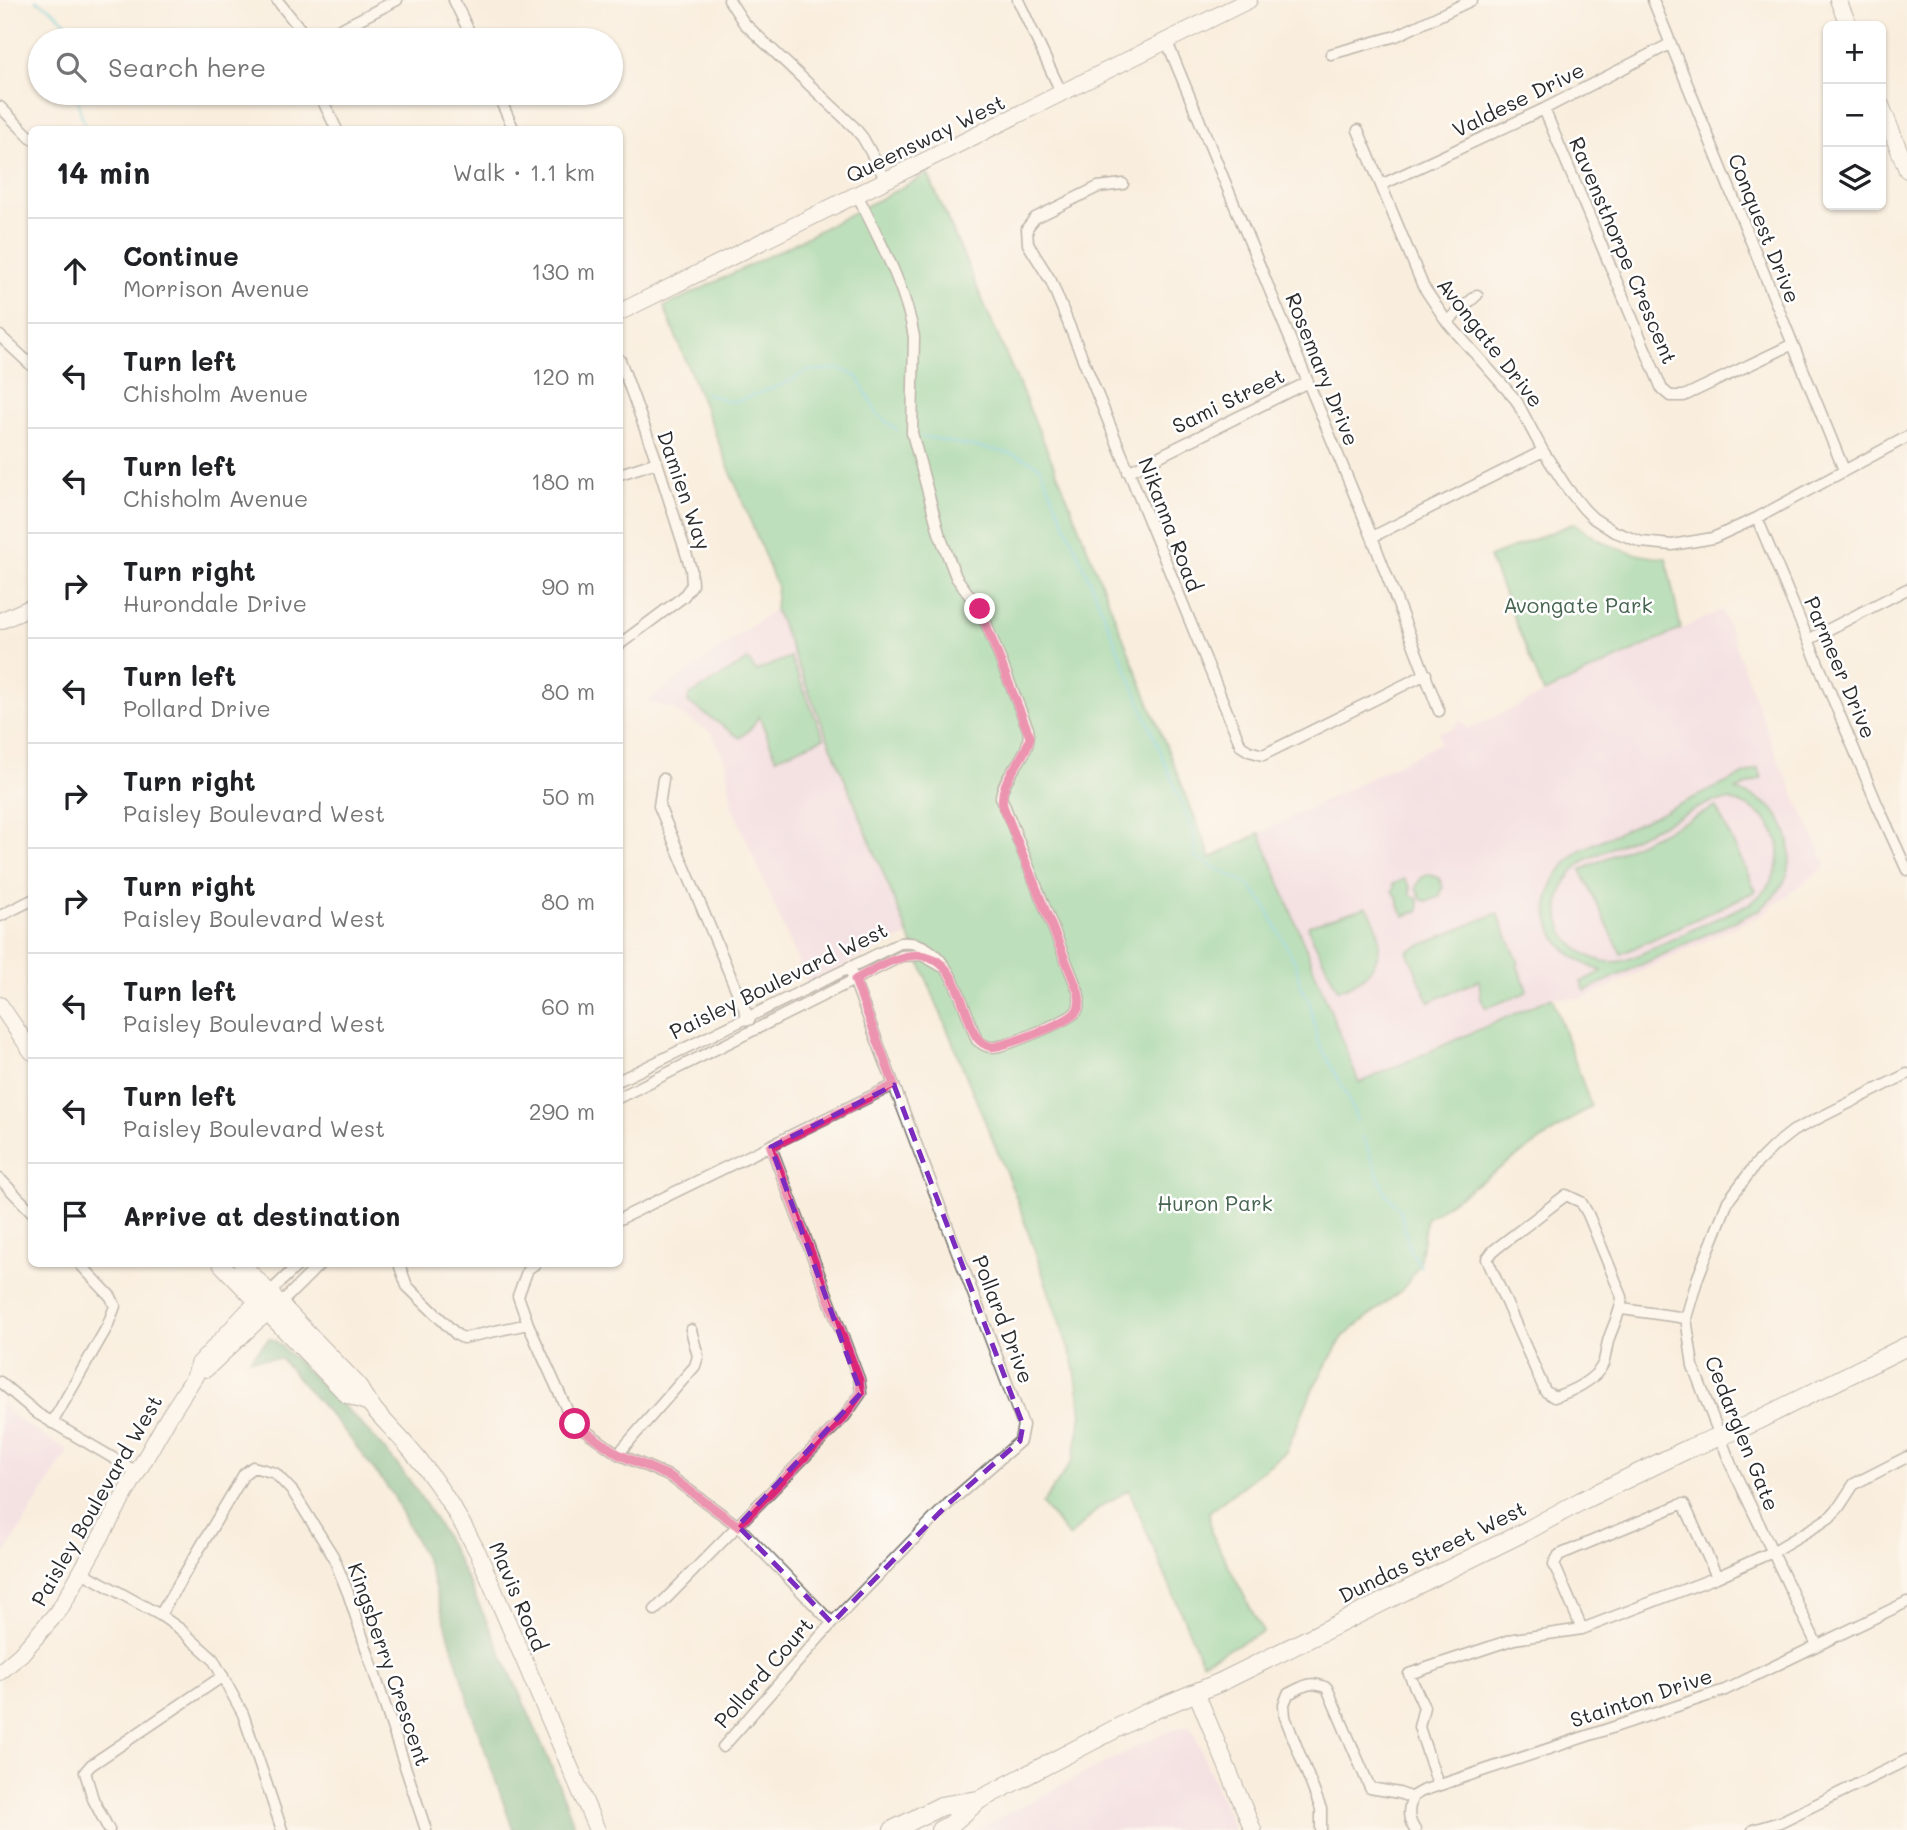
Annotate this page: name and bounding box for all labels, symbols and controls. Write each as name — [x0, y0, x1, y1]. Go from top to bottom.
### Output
map controls — [1823, 21, 1886, 210]
button: + — [1823, 21, 1886, 84]
search box — [28, 28, 623, 105]
icon: search — [52, 48, 90, 86]
text: Search here — [108, 50, 266, 84]
street label: Valdese Drive — [1448, 55, 1588, 143]
button: − — [1823, 84, 1886, 147]
street label: Queensway West — [841, 88, 1009, 188]
street label: Ravensthorpe Crescent — [1564, 132, 1684, 368]
button: layers — [1823, 147, 1886, 210]
street label: Conquest Drive — [1723, 149, 1807, 307]
text: 14 min — [56, 152, 150, 192]
text: Walk · 1.1 km — [452, 157, 595, 187]
text: Continue — [123, 239, 239, 273]
icon: ahead — [56, 252, 94, 290]
text: 130 m — [531, 256, 595, 286]
street label: Avongate Drive — [1432, 272, 1550, 412]
text: Morrison Avenue — [123, 273, 310, 303]
street label: Rosemary Drive — [1280, 289, 1366, 449]
text: Turn left — [123, 344, 236, 378]
icon: left — [56, 357, 94, 395]
text: 120 m — [532, 361, 595, 391]
street label: Sami Street — [1167, 361, 1289, 439]
text: Chisholm Avenue — [123, 378, 308, 408]
street label: Damien Way — [652, 427, 718, 553]
text: Turn left — [123, 449, 236, 483]
street label: Nikanna Road — [1133, 453, 1209, 595]
icon: left — [56, 462, 94, 500]
text: 180 m — [531, 466, 595, 496]
text: Chisholm Avenue — [123, 483, 308, 513]
text: Turn right — [123, 554, 256, 588]
icon: right — [56, 567, 94, 605]
text: 90 m — [542, 571, 595, 601]
text: Hurondale Drive — [123, 588, 307, 618]
park label: Avongate Park — [1503, 591, 1653, 618]
street label: Parmeer Drive — [1799, 592, 1883, 742]
route end — [964, 593, 995, 624]
text: Turn left — [123, 659, 236, 693]
icon: left — [56, 672, 94, 710]
text: 80 m — [541, 676, 595, 706]
text: Pollard Drive — [123, 693, 271, 723]
text: Turn right — [123, 764, 256, 798]
icon: right — [56, 777, 94, 815]
text: 50 m — [542, 781, 595, 811]
text: Paisley Boulevard West — [123, 798, 385, 828]
text: Turn right — [123, 869, 256, 903]
icon: right — [56, 882, 94, 920]
text: 80 m — [541, 886, 595, 916]
text: Paisley Boulevard West — [123, 903, 385, 933]
street label: Paisley Boulevard West — [664, 915, 892, 1045]
text: Turn left — [123, 974, 236, 1008]
icon: left — [56, 987, 94, 1025]
text: 60 m — [541, 991, 595, 1021]
text: Paisley Boulevard West — [123, 1008, 385, 1038]
text: Turn left — [123, 1079, 236, 1113]
icon: left — [56, 1092, 94, 1130]
text: 290 m — [529, 1096, 595, 1126]
text: Paisley Boulevard West — [123, 1113, 385, 1143]
park label: Huron Park — [1157, 1189, 1273, 1216]
icon: arrive — [56, 1197, 94, 1235]
text: Arrive at destination — [123, 1199, 400, 1233]
street label: Pollard Drive — [967, 1251, 1041, 1387]
street label: Cedarglen Gate — [1700, 1352, 1786, 1514]
street label: Paisley Boulevard West — [24, 1390, 168, 1610]
route start — [559, 1408, 590, 1439]
street label: Dundas Street West — [1334, 1494, 1530, 1608]
street label: Mavis Road — [484, 1537, 554, 1655]
street label: Kingsberry Crescent — [343, 1559, 437, 1769]
street label: Pollard Court — [707, 1611, 819, 1733]
street label: Stainton Drive — [1567, 1661, 1715, 1733]

